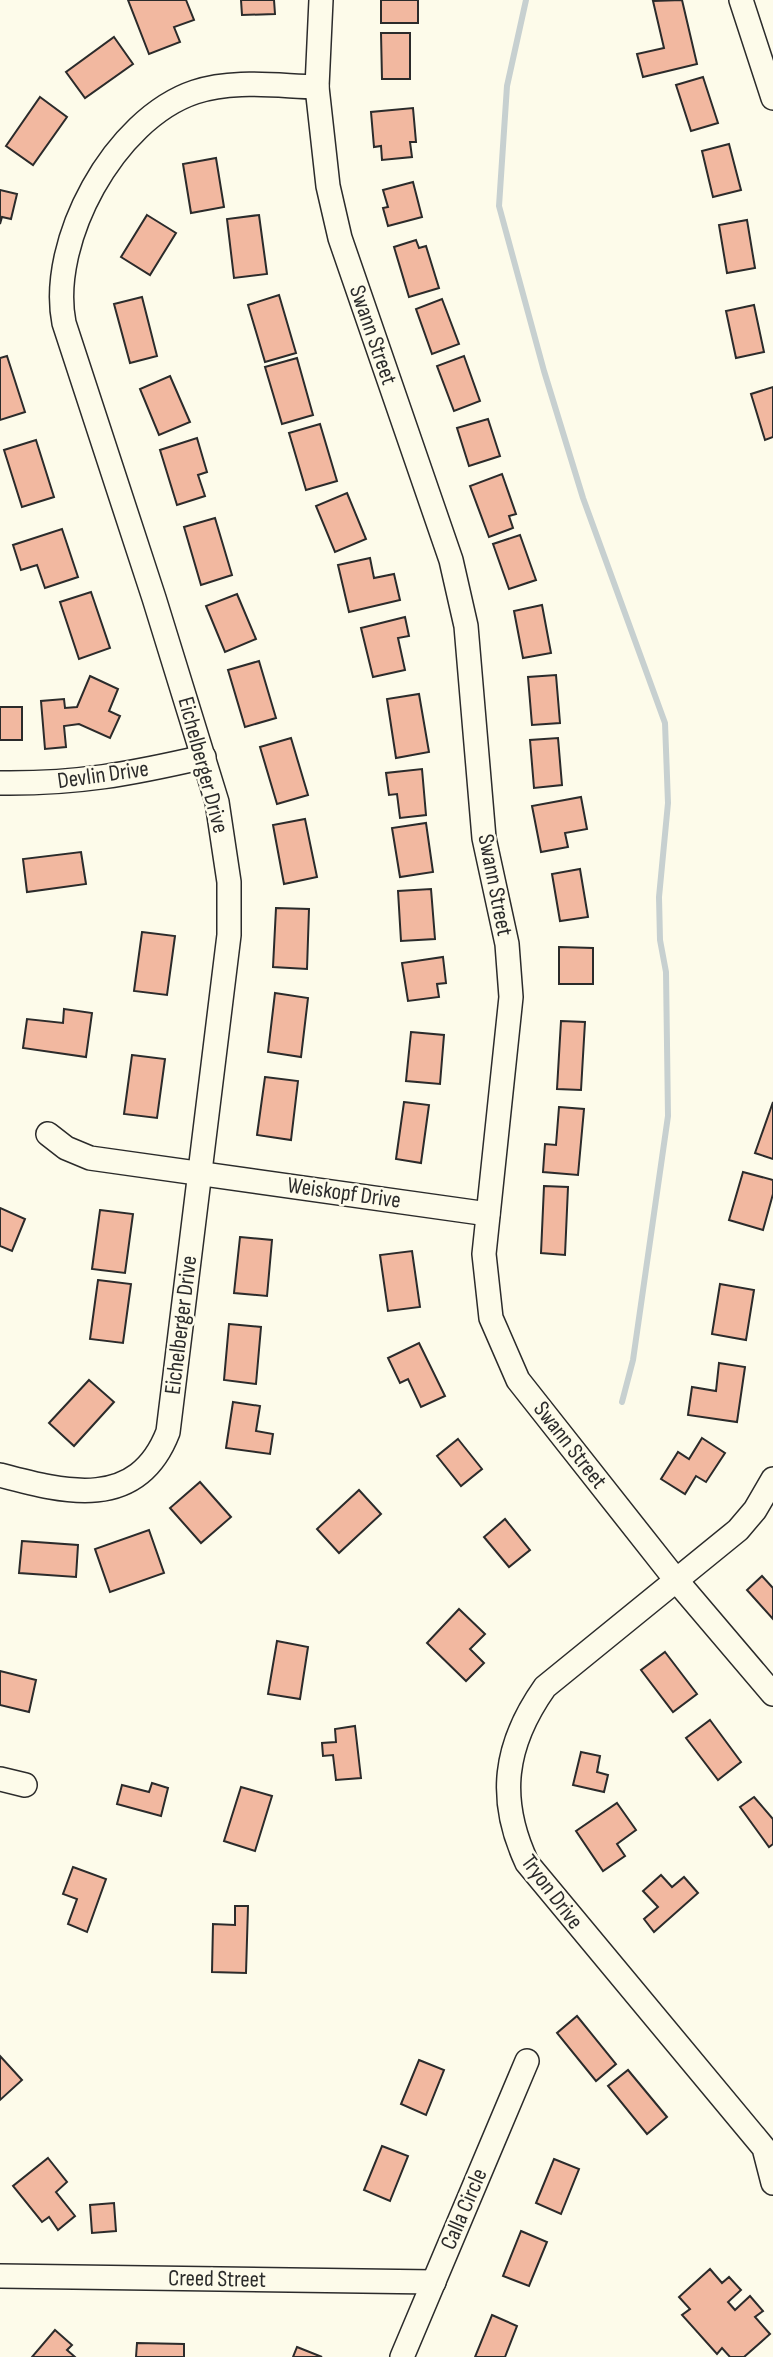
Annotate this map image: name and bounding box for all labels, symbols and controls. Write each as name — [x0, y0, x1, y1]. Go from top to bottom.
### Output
street label: Swann Street — [343, 282, 403, 388]
street label: Eichelberger Drive — [171, 694, 235, 836]
street label: Devlin Drive — [55, 755, 151, 795]
street label: Swann Street — [471, 832, 519, 938]
street label: Weiskopf Drive — [285, 1171, 403, 1215]
street label: Eichelberger Drive — [159, 1254, 203, 1396]
street label: Swann Street — [527, 1396, 613, 1494]
street label: Tryon Drive — [515, 1849, 589, 1935]
street label: Calla Circle — [434, 2164, 494, 2254]
street label: Creed Street — [168, 2264, 266, 2294]

